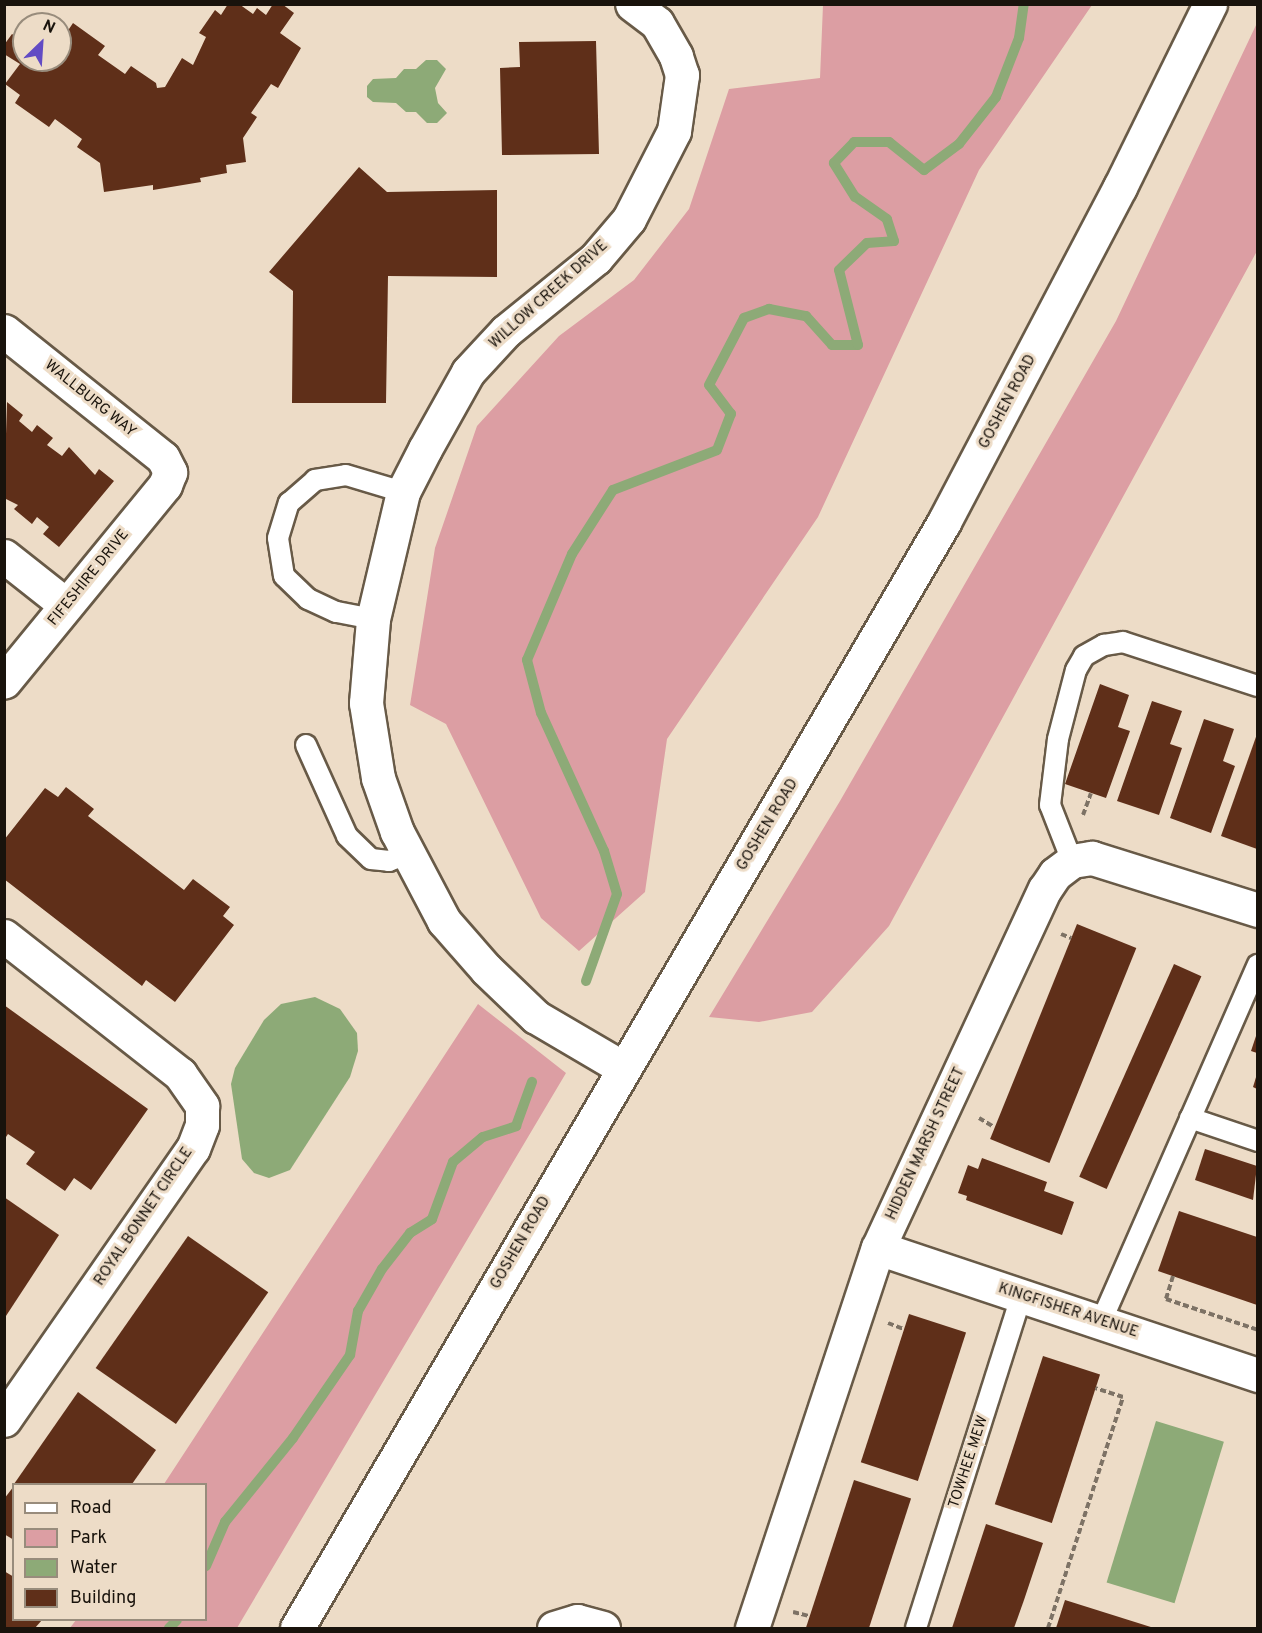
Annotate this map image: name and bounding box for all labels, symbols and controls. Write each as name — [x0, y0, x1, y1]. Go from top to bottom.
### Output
north arrow — [12, 12, 72, 72]
text: N — [39, 16, 58, 39]
street label: WILLOW CREEK DRIVE — [486, 237, 612, 353]
street label: GOSHEN ROAD — [976, 352, 1040, 452]
street label: WALLBURG WAY — [41, 357, 139, 441]
street label: FIFESHIRE DRIVE — [45, 526, 133, 630]
street label: GOSHEN ROAD — [733, 776, 803, 874]
street label: HIDDEN MARSH STREET — [883, 1065, 969, 1223]
street label: ROYAL BONNET CIRCLE — [91, 1144, 197, 1290]
street label: GOSHEN ROAD — [487, 1193, 555, 1293]
street label: KINGFISHER AVENUE — [995, 1280, 1141, 1342]
street label: TOWHEE MEW — [946, 1413, 992, 1511]
legend — [12, 1483, 207, 1621]
text: Road — [70, 1497, 112, 1520]
text: Park — [70, 1527, 107, 1550]
text: Water — [70, 1557, 117, 1580]
text: Building — [70, 1587, 136, 1610]

